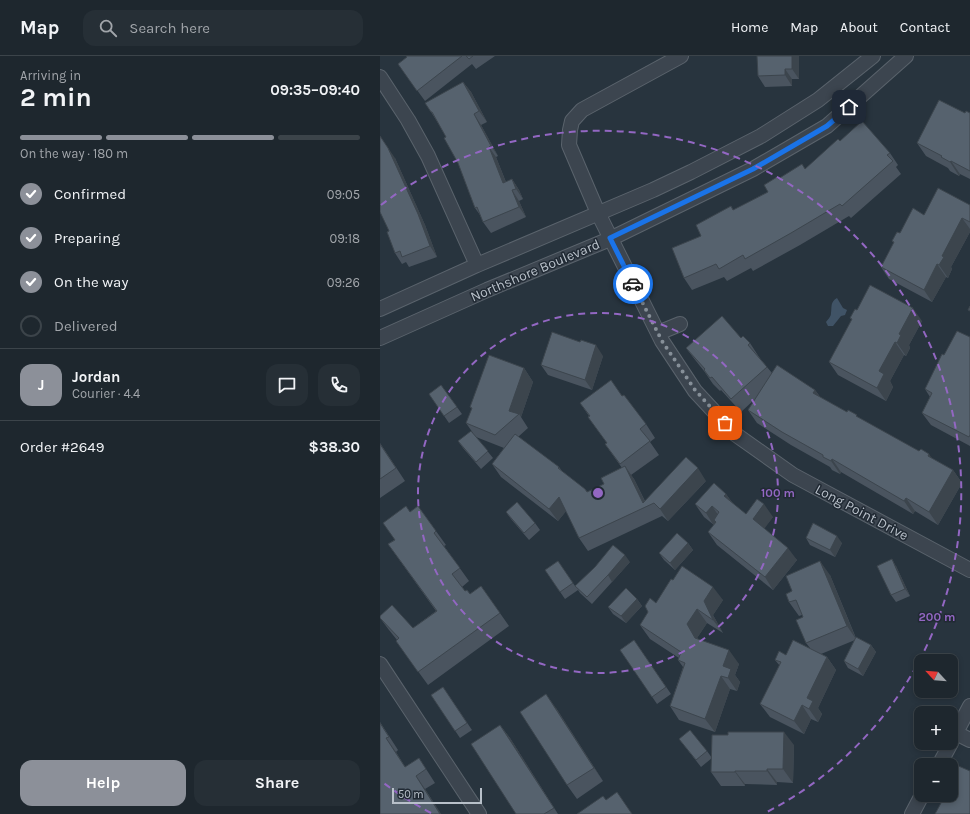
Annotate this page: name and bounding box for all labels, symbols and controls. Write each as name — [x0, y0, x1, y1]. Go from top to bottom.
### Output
search box — [83, 10, 363, 46]
text: Map — [20, 17, 59, 39]
icon: search — [97, 17, 119, 39]
text: Search here — [129, 19, 210, 37]
text: Home — [731, 19, 768, 36]
text: Map — [790, 19, 818, 36]
text: About — [840, 19, 878, 36]
text: Contact — [900, 19, 950, 36]
text: Arriving in — [20, 68, 81, 83]
text: 09:35–09:40 — [270, 81, 360, 99]
text: 2 min — [20, 82, 92, 113]
pin — [832, 90, 866, 124]
icon: home — [838, 96, 860, 118]
text: On the way · 180 m — [20, 146, 128, 161]
icon: check — [20, 183, 42, 205]
text: Confirmed — [54, 185, 126, 203]
text: 09:05 — [327, 187, 360, 202]
icon: check — [20, 227, 42, 249]
text: Preparing — [54, 229, 120, 247]
text: 09:18 — [329, 231, 360, 246]
street label: Northshore Boulevard — [468, 235, 603, 305]
courier — [613, 264, 653, 304]
icon: check — [20, 271, 42, 293]
text: On the way — [54, 273, 128, 291]
icon: car — [622, 273, 644, 295]
text: 09:26 — [327, 275, 360, 290]
text: Delivered — [54, 317, 118, 335]
button: chat — [266, 364, 308, 406]
button: phone — [318, 364, 360, 406]
text: Jordan — [72, 368, 120, 386]
text: J — [38, 376, 44, 394]
text: Courier · 4.4 — [72, 386, 140, 401]
pin — [708, 406, 742, 440]
icon: bag — [714, 412, 736, 434]
text: Order #2649 — [20, 438, 104, 456]
text: $38.30 — [309, 438, 360, 456]
street label: Long Point Drive — [812, 481, 911, 544]
centre of rings — [591, 486, 605, 500]
text: 100 m — [761, 486, 795, 500]
text: 200 m — [919, 610, 955, 624]
north arrow — [914, 654, 958, 698]
map controls — [914, 654, 958, 802]
button: + — [914, 706, 958, 750]
button: − — [914, 758, 958, 802]
button: Help — [20, 760, 186, 806]
button: Share — [194, 760, 360, 806]
scale bar — [392, 786, 482, 805]
text: 50 m — [398, 788, 424, 801]

